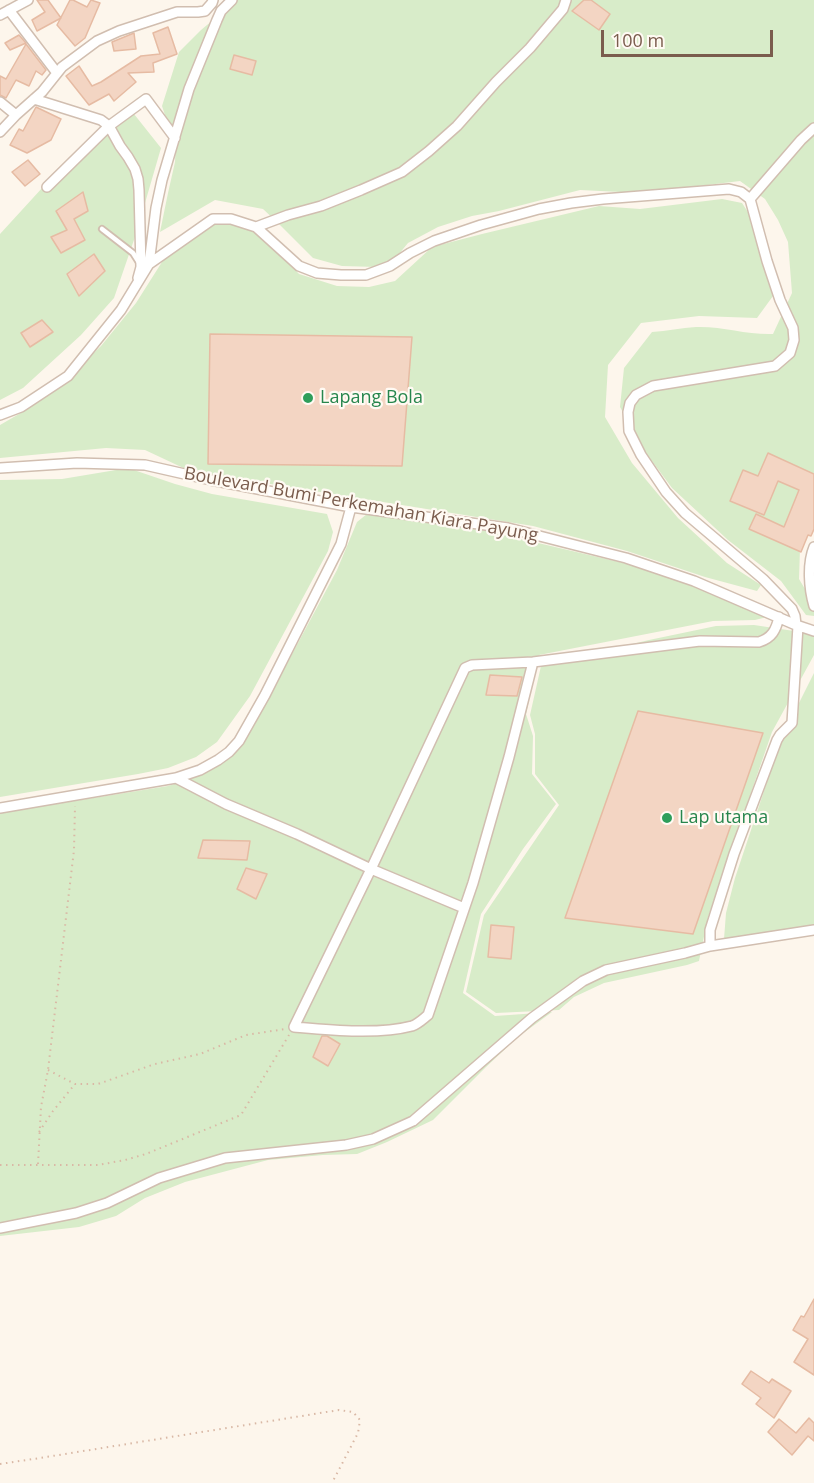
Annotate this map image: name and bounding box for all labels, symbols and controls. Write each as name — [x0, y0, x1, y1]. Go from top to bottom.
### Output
scale bar — [604, 18, 776, 56]
text: 100 m — [612, 28, 664, 52]
place label: Lapang Bola — [320, 387, 423, 409]
marker: Lapang Bola — [301, 391, 315, 405]
street label: Boulevard Bumi Perkemahan Kiara Payung — [182, 463, 540, 547]
place label: Lap utama — [679, 807, 768, 829]
marker: Lap utama — [660, 811, 674, 825]

